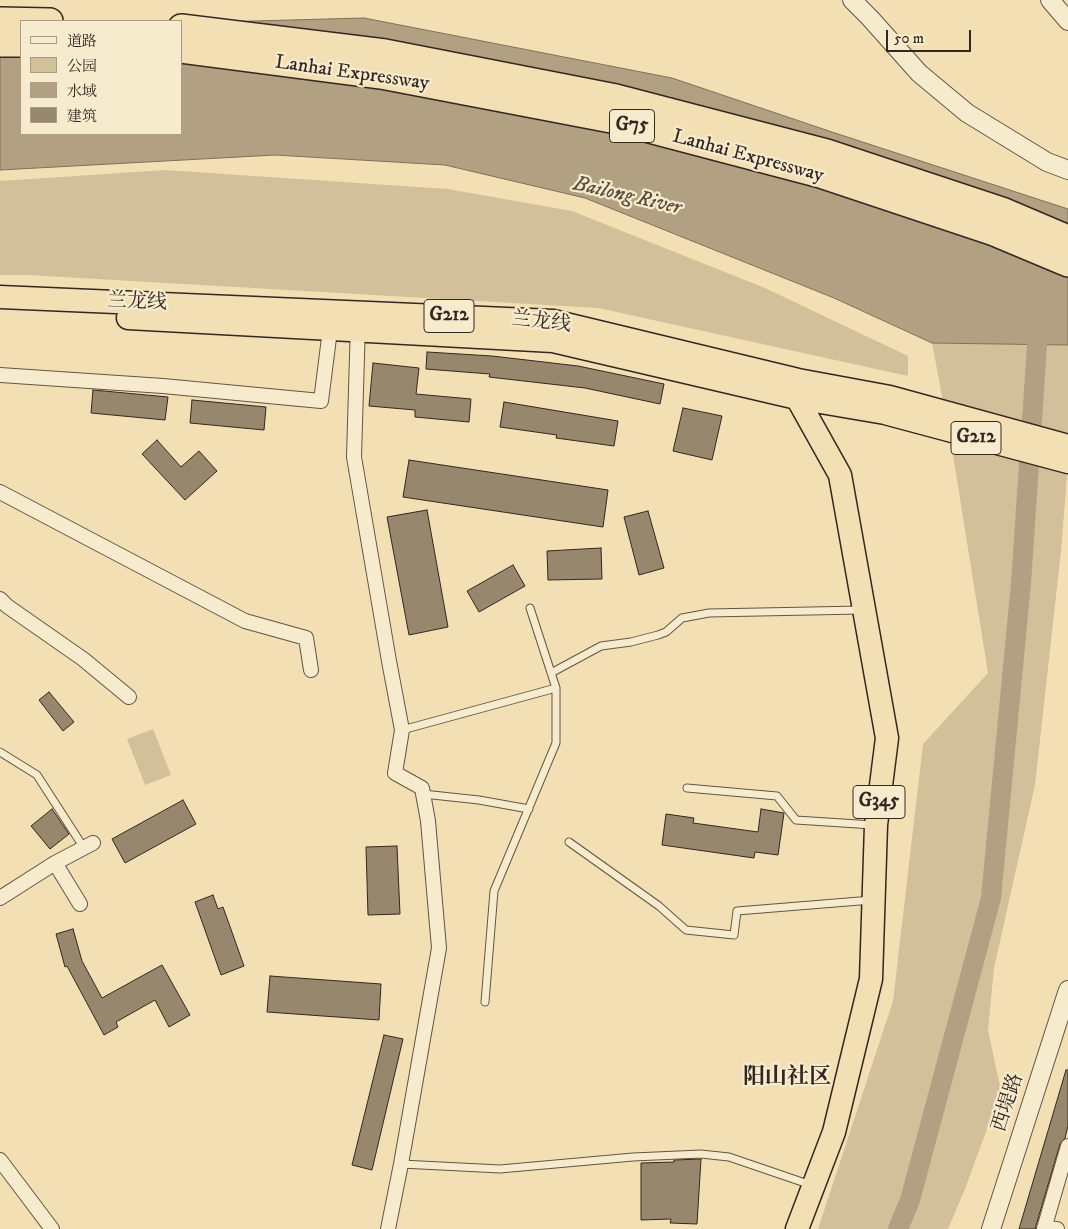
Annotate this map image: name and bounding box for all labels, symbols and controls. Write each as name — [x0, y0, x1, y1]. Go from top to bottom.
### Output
legend — [20, 20, 182, 135]
scale bar — [888, 20, 973, 52]
text: 50 m — [894, 29, 924, 48]
text: 道路 — [67, 32, 97, 51]
street label: Lanhai Expressway — [273, 51, 431, 97]
text: 公园 — [67, 57, 97, 76]
text: 水域 — [67, 82, 97, 101]
text: 建筑 — [67, 107, 97, 126]
road number: G75 — [610, 110, 654, 142]
street label: Lanhai Expressway — [670, 125, 826, 189]
water label: Bailong River — [571, 172, 683, 222]
street label: 兰龙线 — [107, 290, 167, 316]
road number: G212 — [424, 300, 474, 332]
street label: 兰龙线 — [510, 308, 572, 338]
road number: G212 — [951, 422, 1001, 454]
road number: G345 — [853, 786, 905, 819]
district label: 阳山社区 — [743, 1065, 831, 1091]
street label: 西堤路 — [988, 1071, 1030, 1135]

